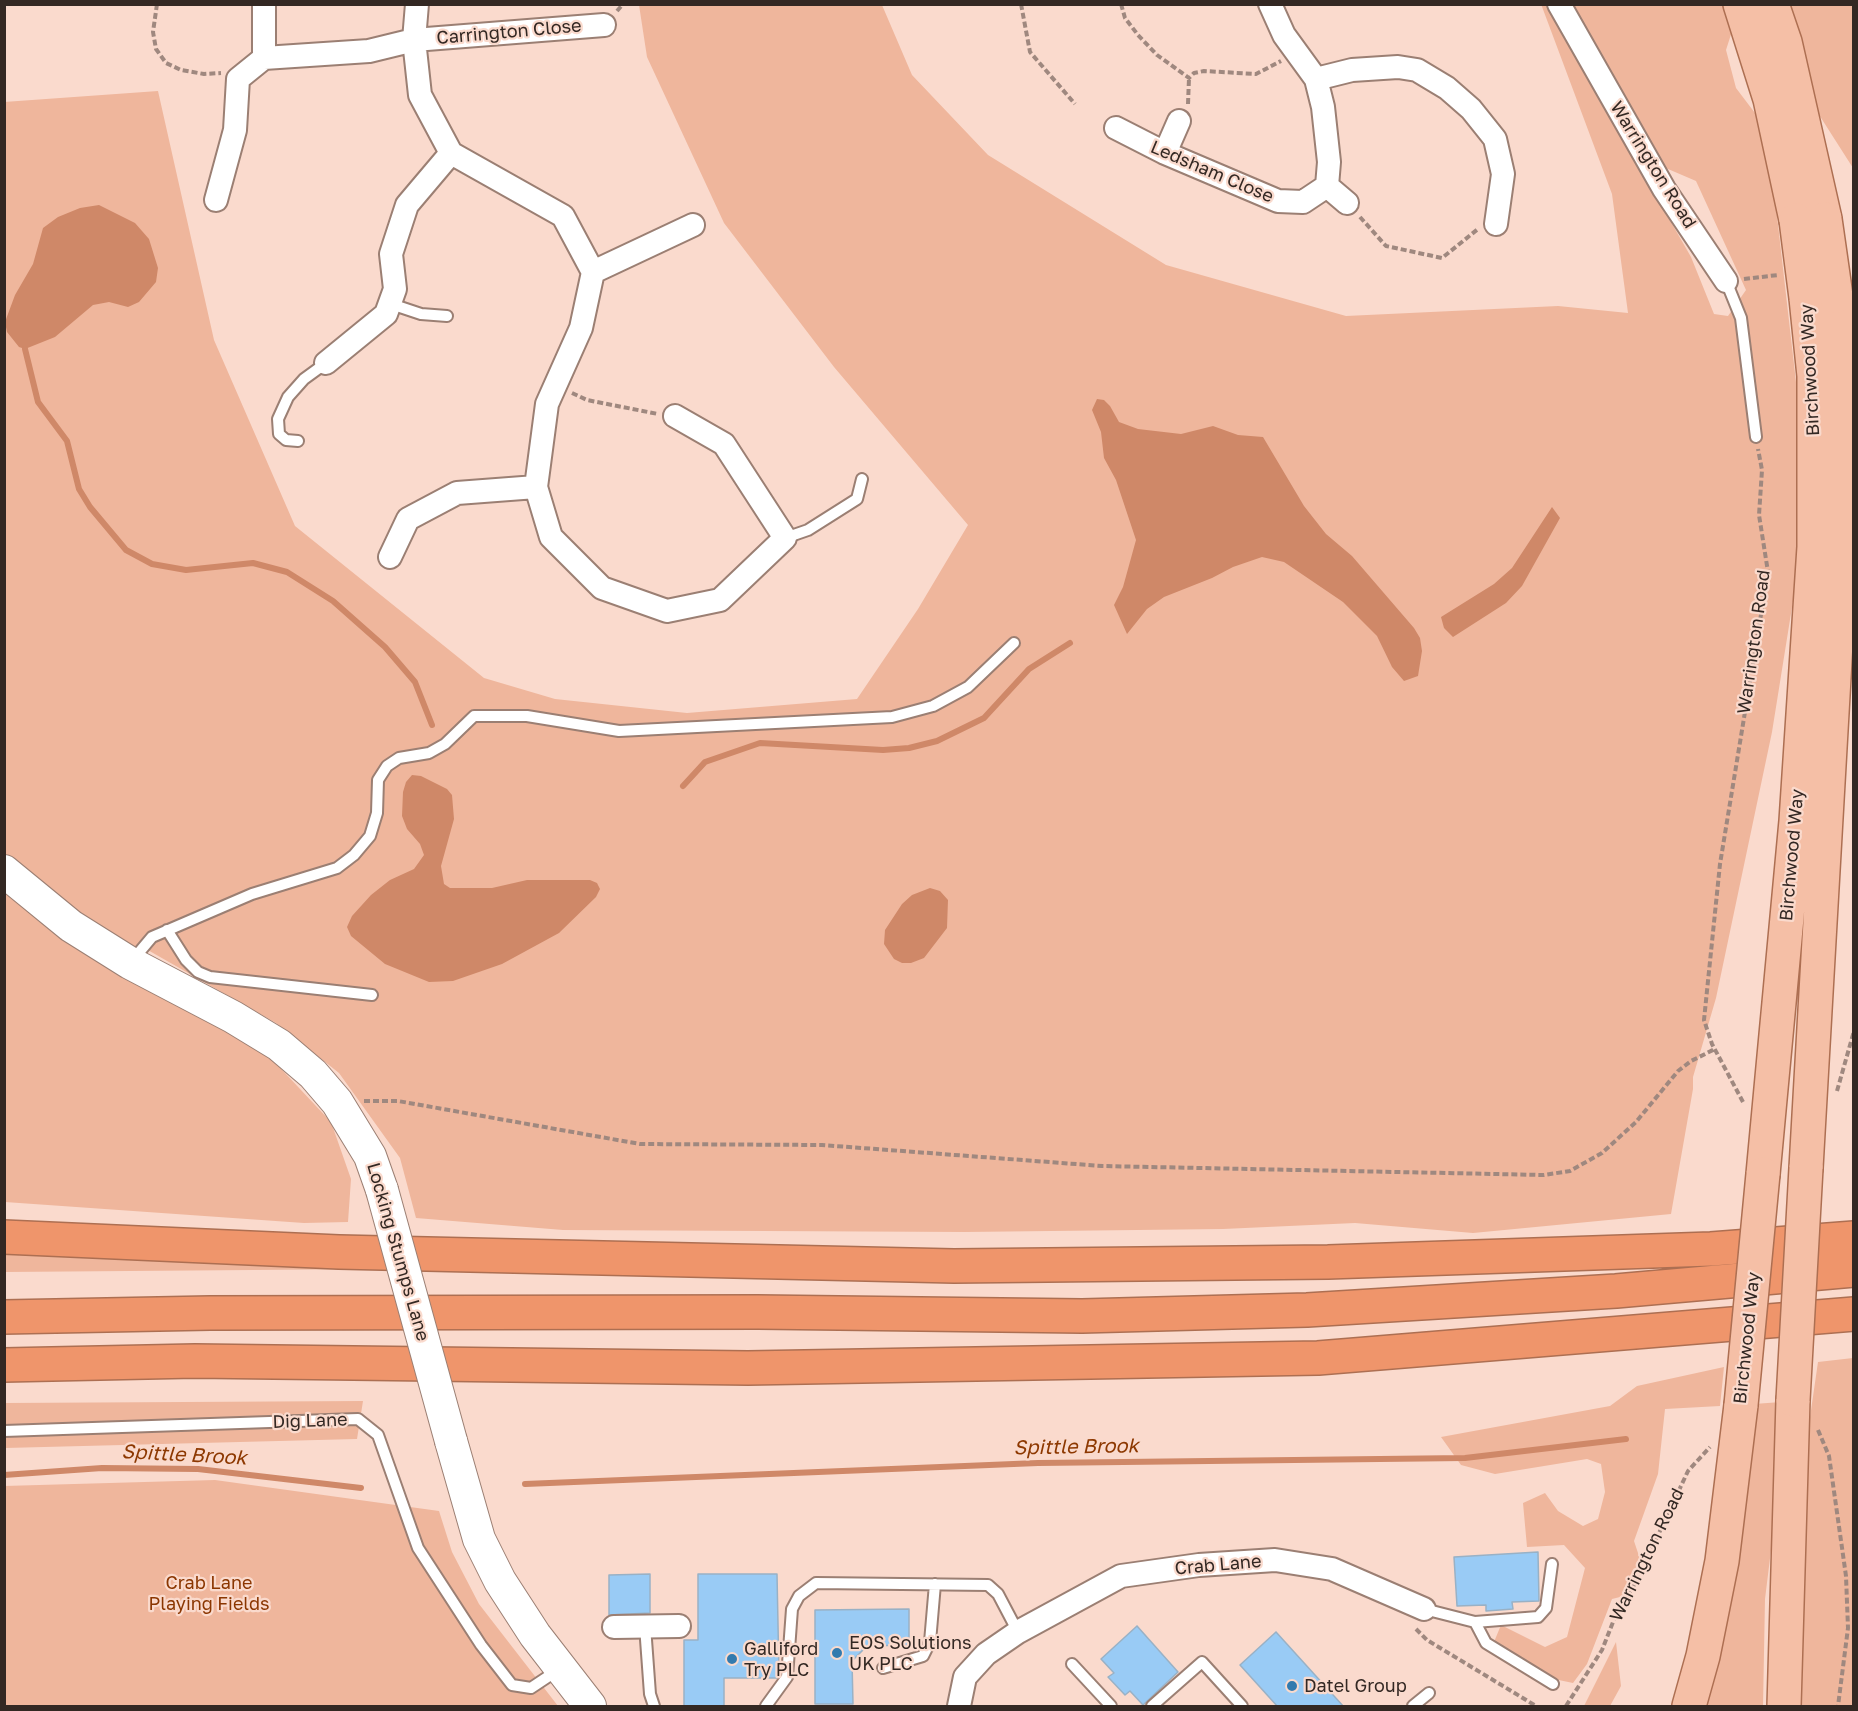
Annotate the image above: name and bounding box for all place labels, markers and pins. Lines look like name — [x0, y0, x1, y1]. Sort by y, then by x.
place label: EOS Solutions UK PLC — [849, 1632, 972, 1674]
place label: Galliford Try PLC — [744, 1638, 818, 1680]
marker: EOS Solutions UK PLC — [830, 1646, 844, 1660]
marker: Galliford Try PLC — [725, 1652, 739, 1666]
place label: Datel Group — [1304, 1675, 1407, 1697]
marker: Datel Group — [1285, 1679, 1299, 1693]

